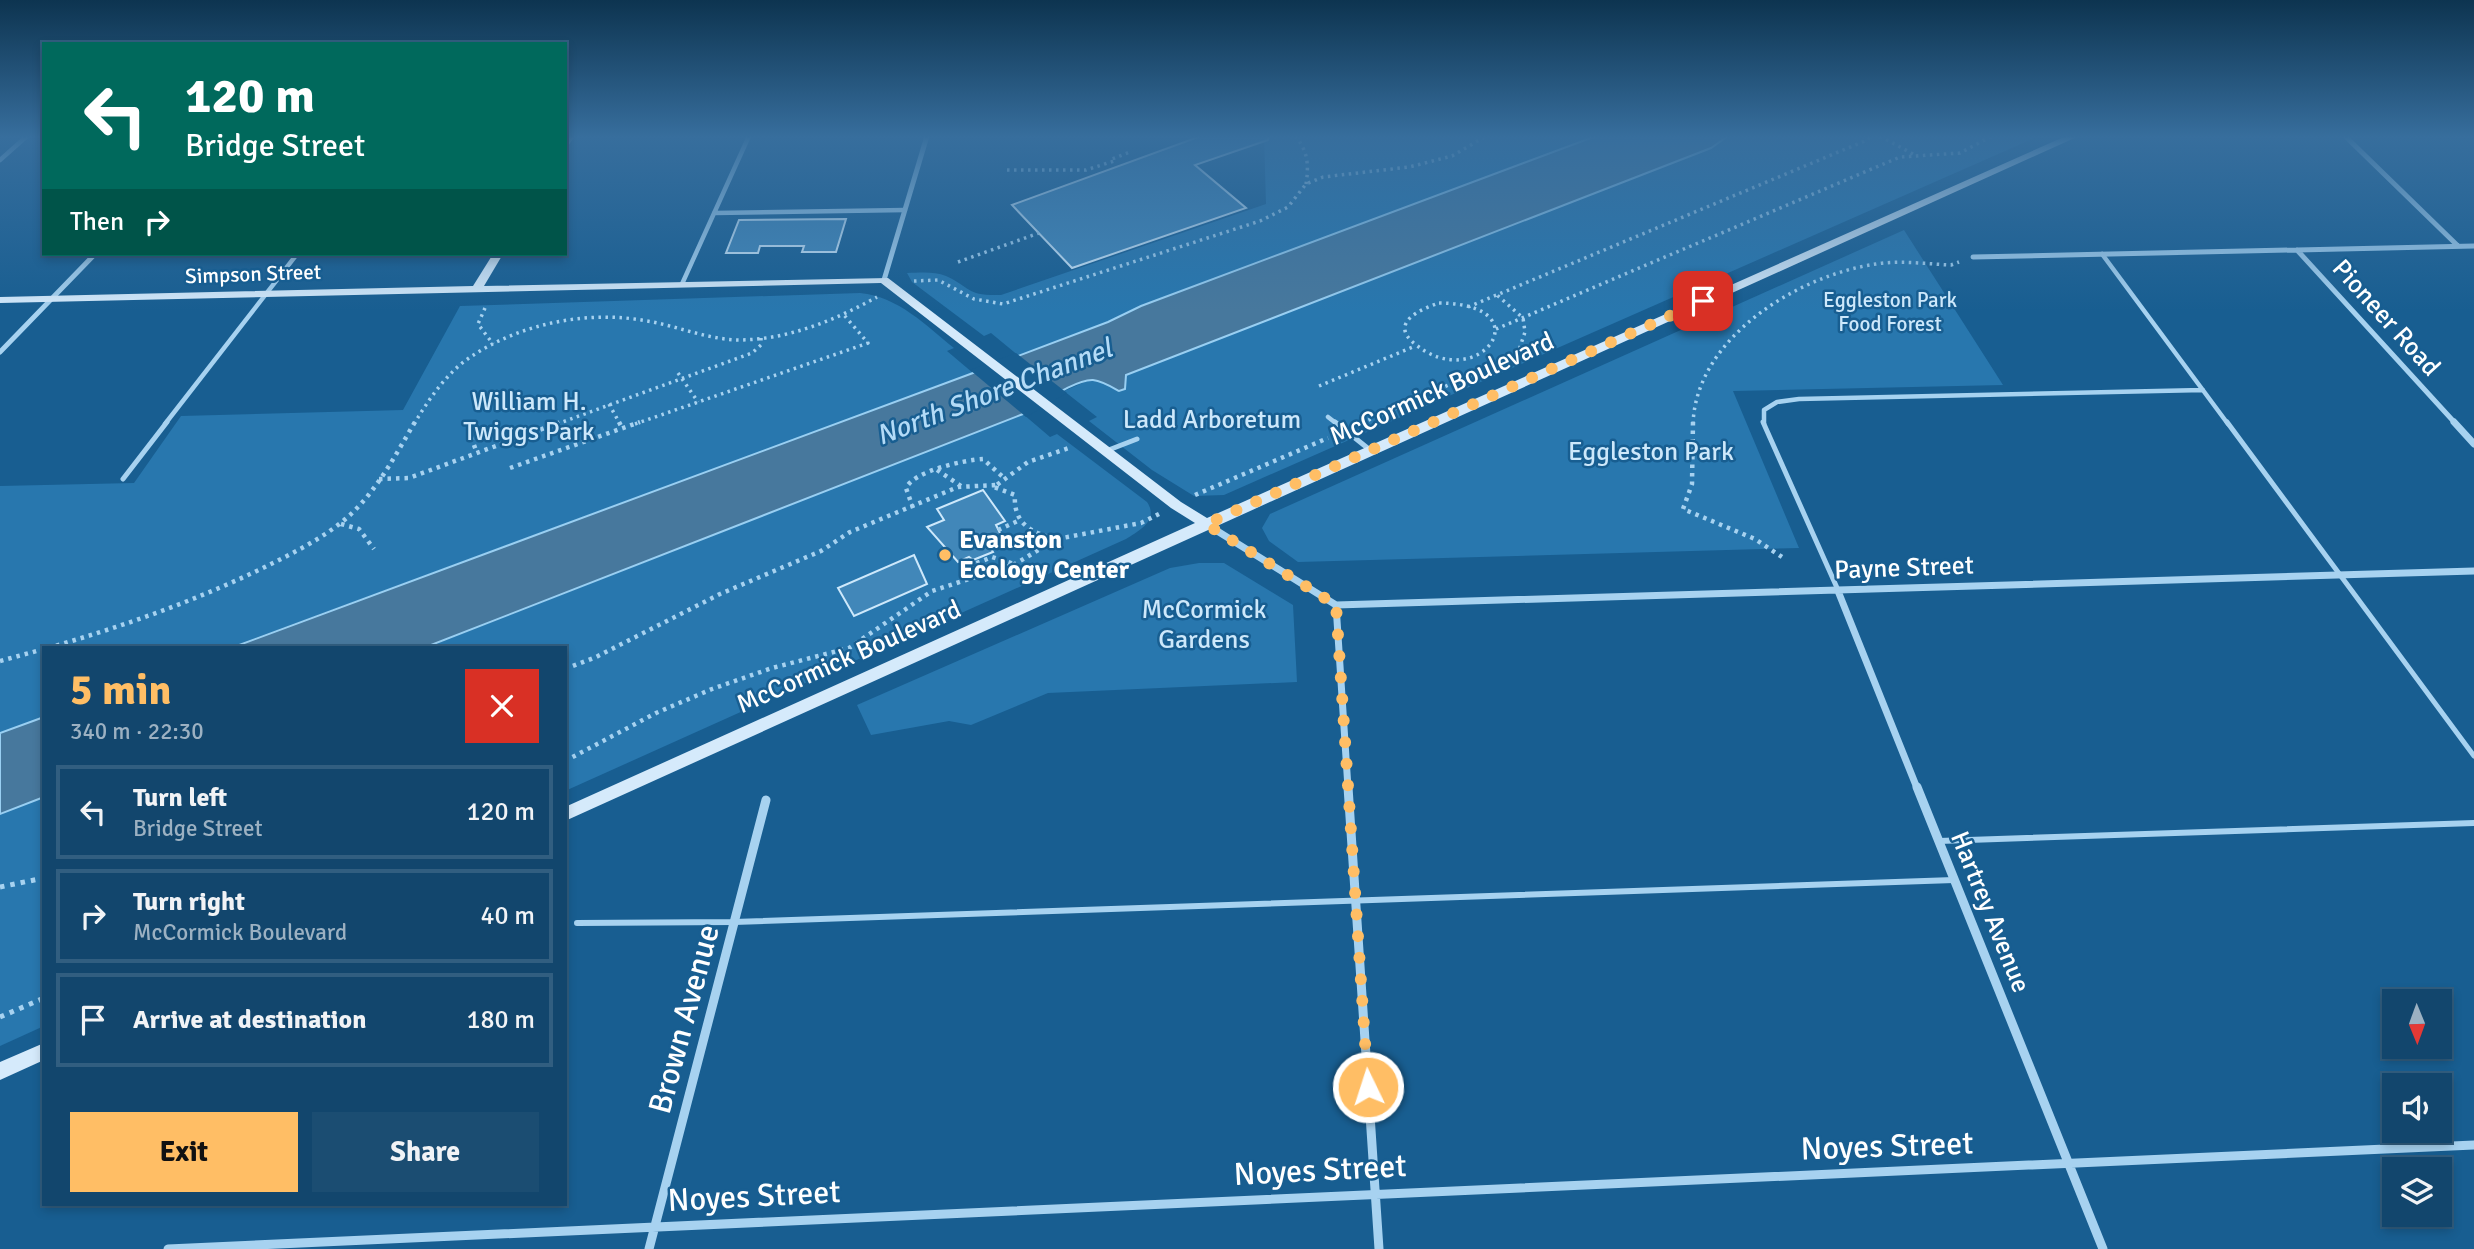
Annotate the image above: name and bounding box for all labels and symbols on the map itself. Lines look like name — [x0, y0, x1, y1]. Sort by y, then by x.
street label: Pioneer Road — [2325, 253, 2447, 383]
street label: Simpson Street — [185, 259, 321, 289]
pin — [1673, 271, 1733, 331]
park label: Eggleston Park Food Forest — [1823, 287, 1957, 337]
street label: McCormick Boulevard — [1325, 325, 1559, 453]
water label: North Shore Channel — [871, 331, 1118, 453]
park label: William H. Twiggs Park — [463, 386, 595, 448]
park label: Ladd Arboretum — [1123, 404, 1301, 436]
park label: Eggleston Park — [1568, 436, 1734, 468]
place label: Evanston Ecology Center — [959, 524, 1130, 586]
marker: Evanston Ecology Center — [937, 547, 953, 563]
street label: Payne Street — [1834, 550, 1974, 586]
street label: McCormick Boulevard — [732, 593, 966, 721]
park label: McCormick Gardens — [1142, 594, 1266, 656]
street label: Hartrey Avenue — [1943, 827, 2037, 997]
street label: Brown Avenue — [640, 920, 728, 1118]
north arrow — [2382, 989, 2452, 1059]
position arrow — [1331, 1050, 1405, 1124]
street label: Noyes Street — [1800, 1123, 1974, 1169]
street label: Noyes Street — [1233, 1146, 1407, 1194]
street label: Noyes Street — [667, 1172, 841, 1220]

